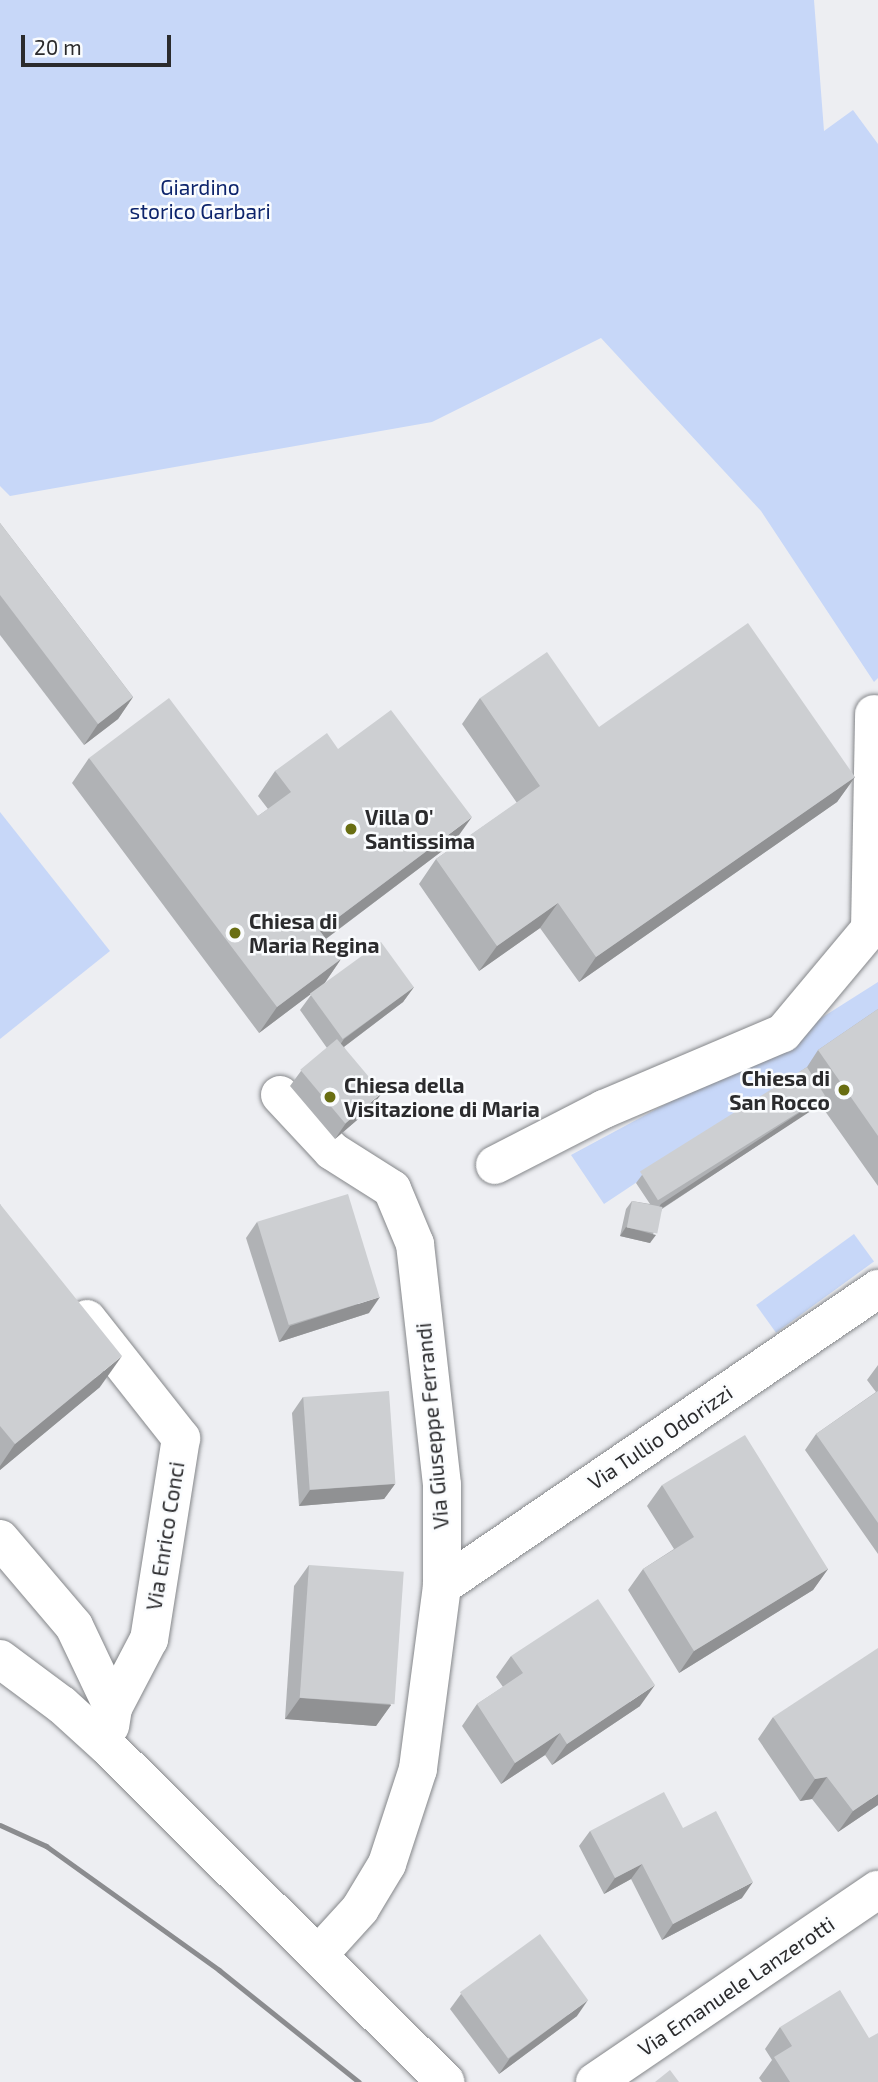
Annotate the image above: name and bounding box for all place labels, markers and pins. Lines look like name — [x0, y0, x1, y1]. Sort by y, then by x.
place label: Villa O' Santissima — [365, 804, 475, 854]
marker: Villa O' Santissima — [343, 821, 359, 837]
place label: Chiesa di Maria Regina — [249, 908, 379, 958]
marker: Chiesa di Maria Regina — [227, 925, 243, 941]
place label: Chiesa di San Rocco — [729, 1065, 830, 1115]
place label: Chiesa della Visitazione di Maria — [344, 1072, 540, 1122]
marker: Chiesa di San Rocco — [836, 1082, 852, 1098]
marker: Chiesa della Visitazione di Maria — [322, 1089, 338, 1105]

